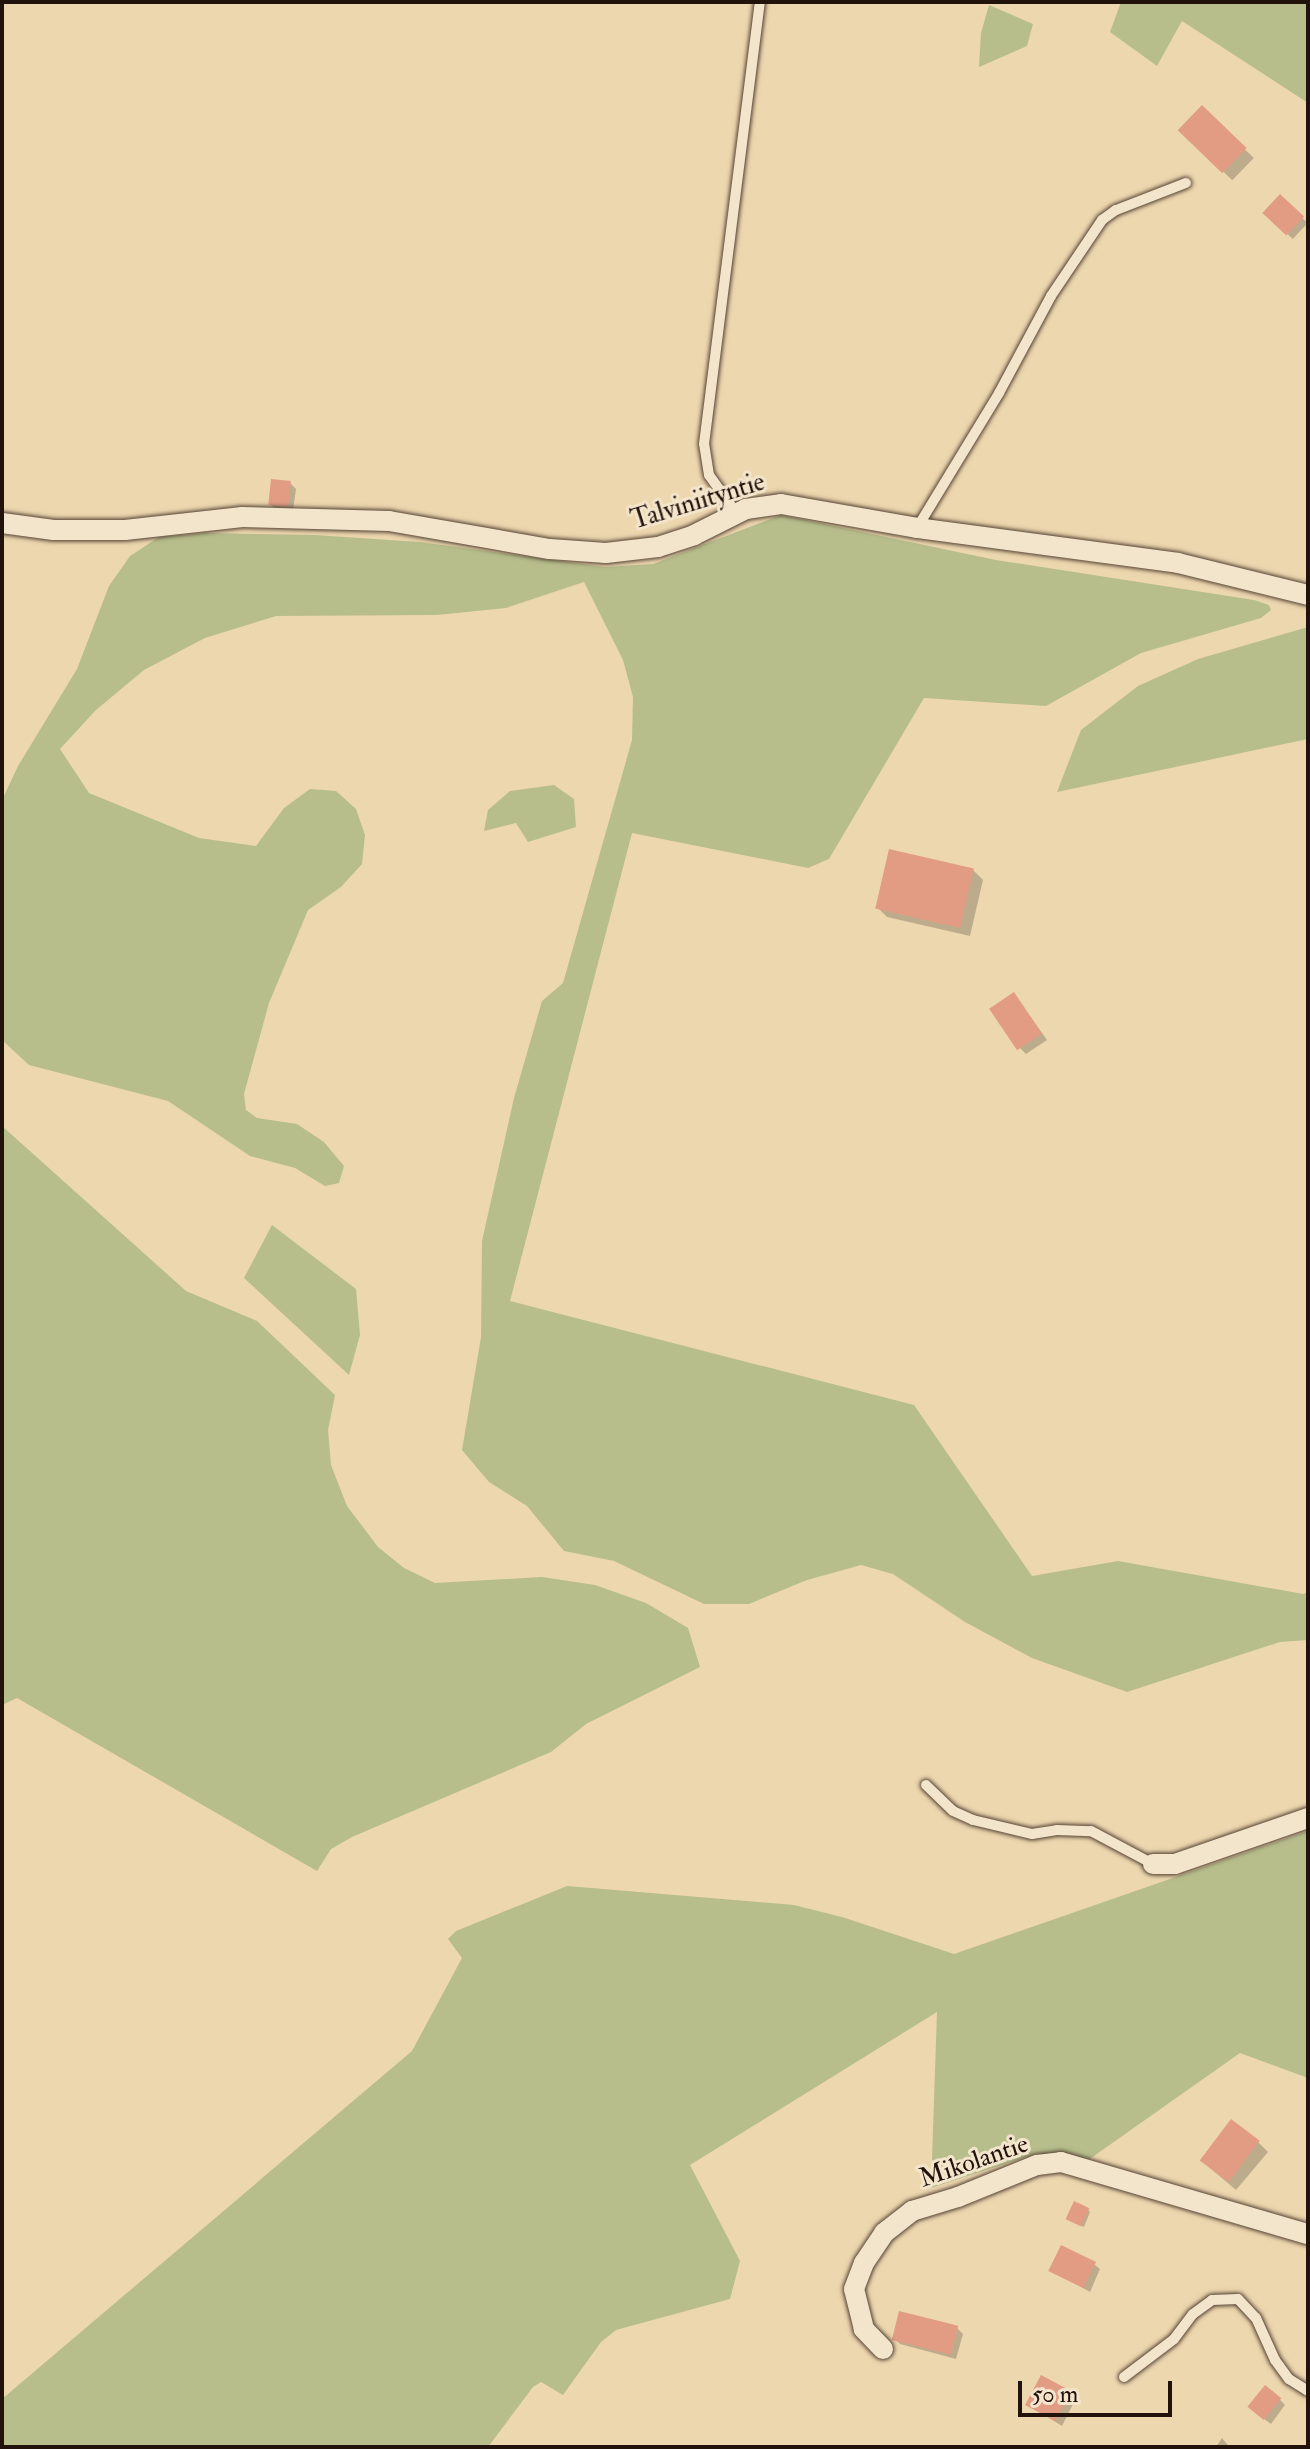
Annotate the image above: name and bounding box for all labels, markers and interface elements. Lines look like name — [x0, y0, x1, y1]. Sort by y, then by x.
street label: Talviniityntie — [627, 467, 769, 537]
street label: Mikolantie — [915, 2129, 1033, 2195]
scale bar — [1022, 2365, 1176, 2415]
text: 50 m — [1032, 2379, 1078, 2410]

